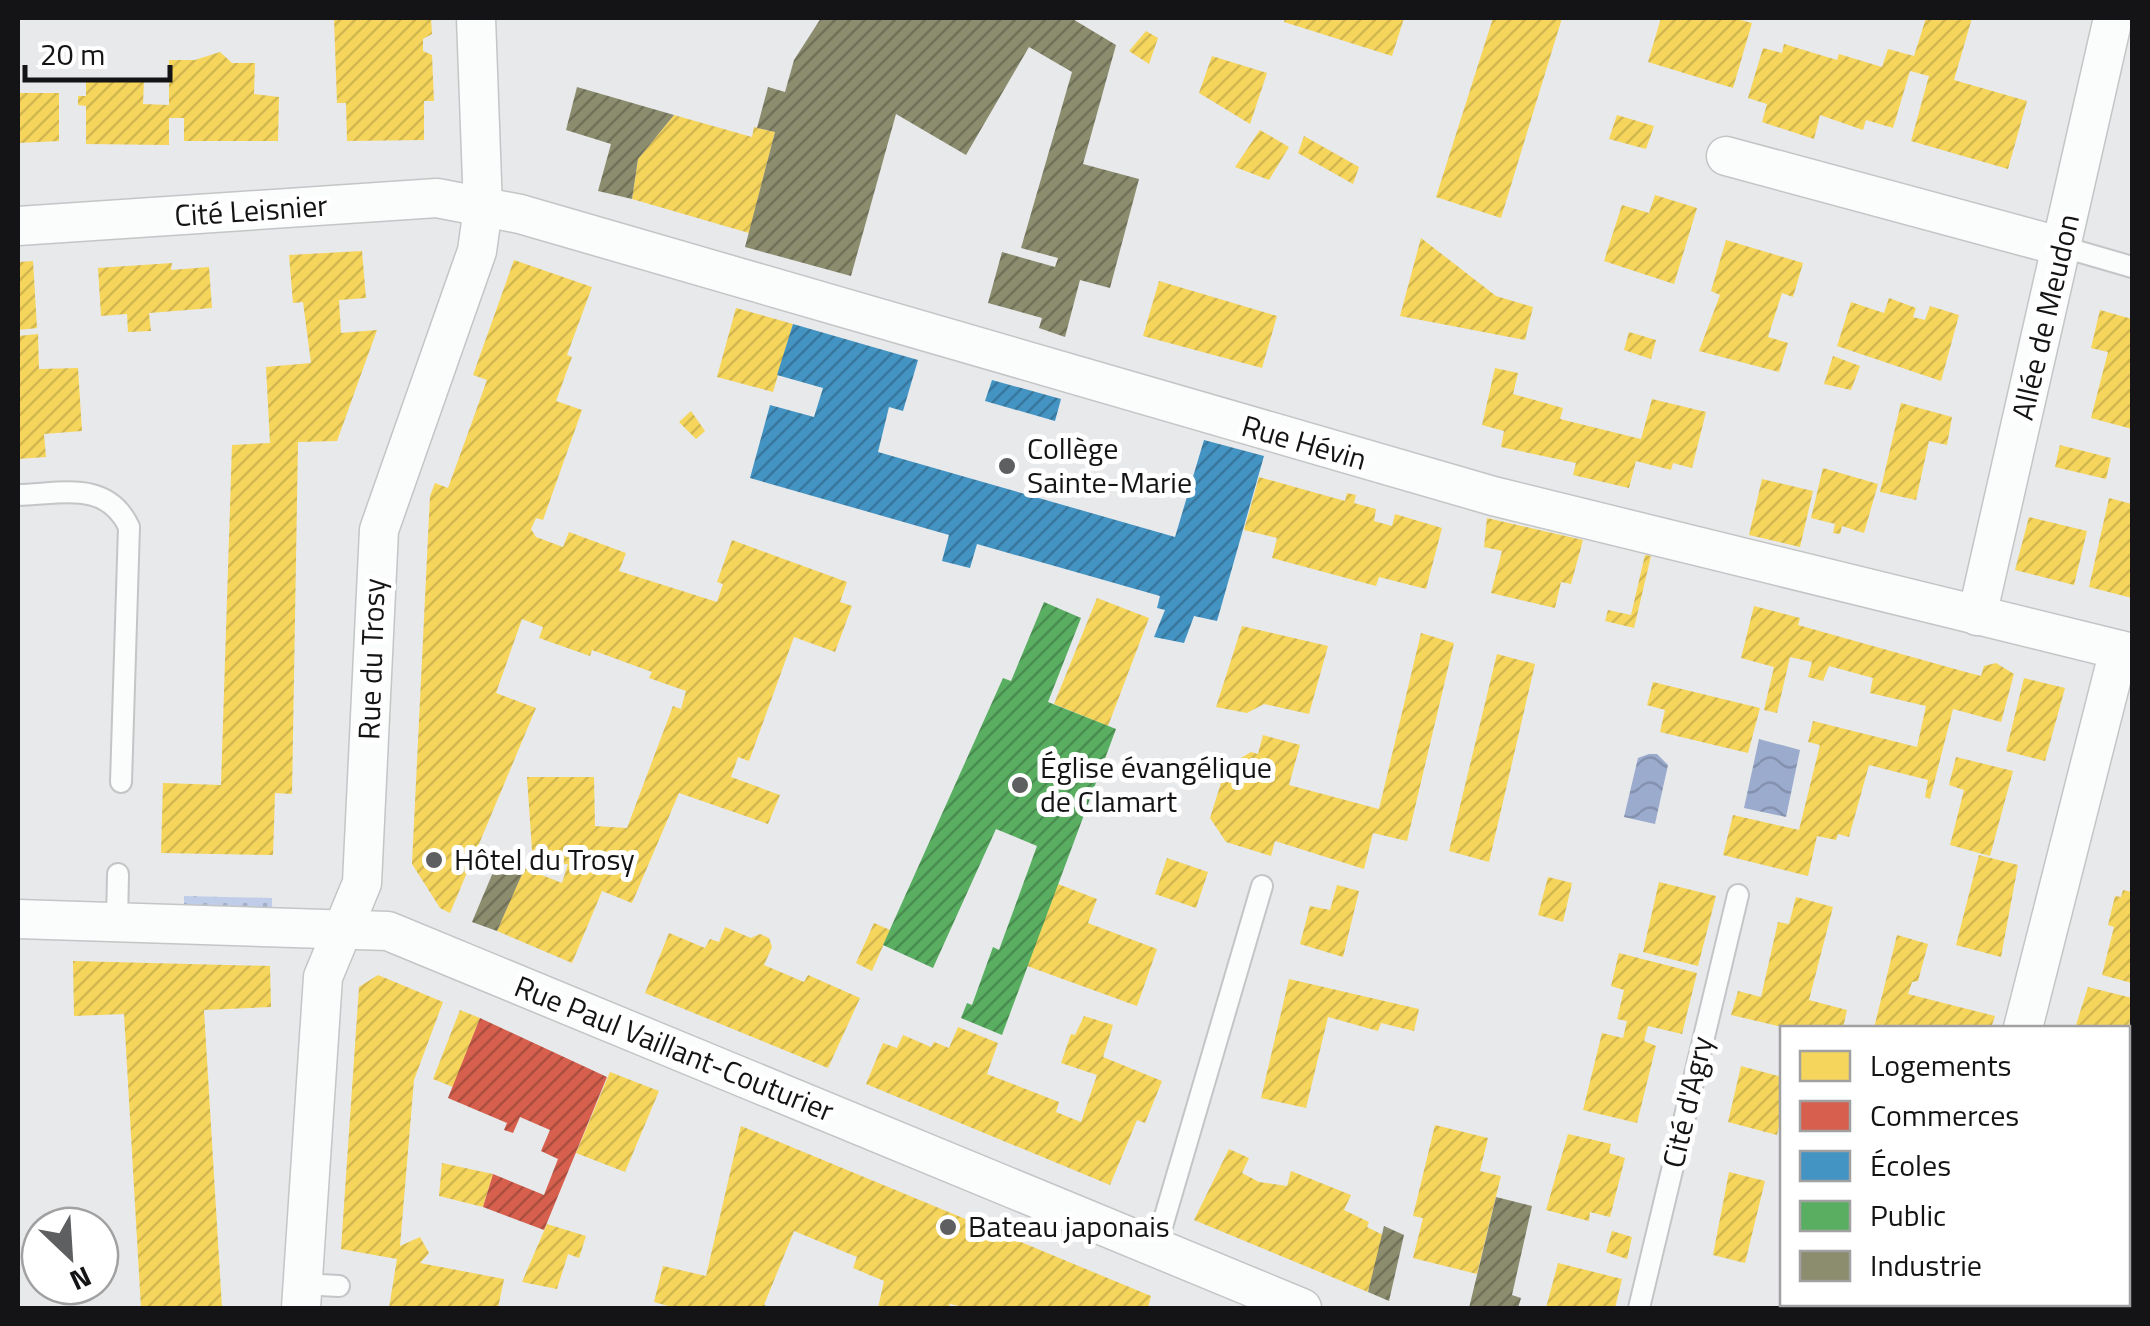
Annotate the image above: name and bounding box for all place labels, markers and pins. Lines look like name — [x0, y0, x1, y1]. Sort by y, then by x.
place label: Collège Sainte-Marie — [1027, 425, 1192, 505]
marker: Collège Sainte-Marie — [996, 455, 1018, 477]
place label: Église évangélique de Clamart — [1040, 744, 1272, 824]
marker: Église évangélique de Clamart — [1009, 774, 1031, 796]
place label: Hôtel du Trosy — [454, 836, 635, 882]
marker: Hôtel du Trosy — [423, 849, 445, 871]
place label: Bateau japonais — [968, 1203, 1170, 1249]
marker: Bateau japonais — [937, 1216, 959, 1238]

